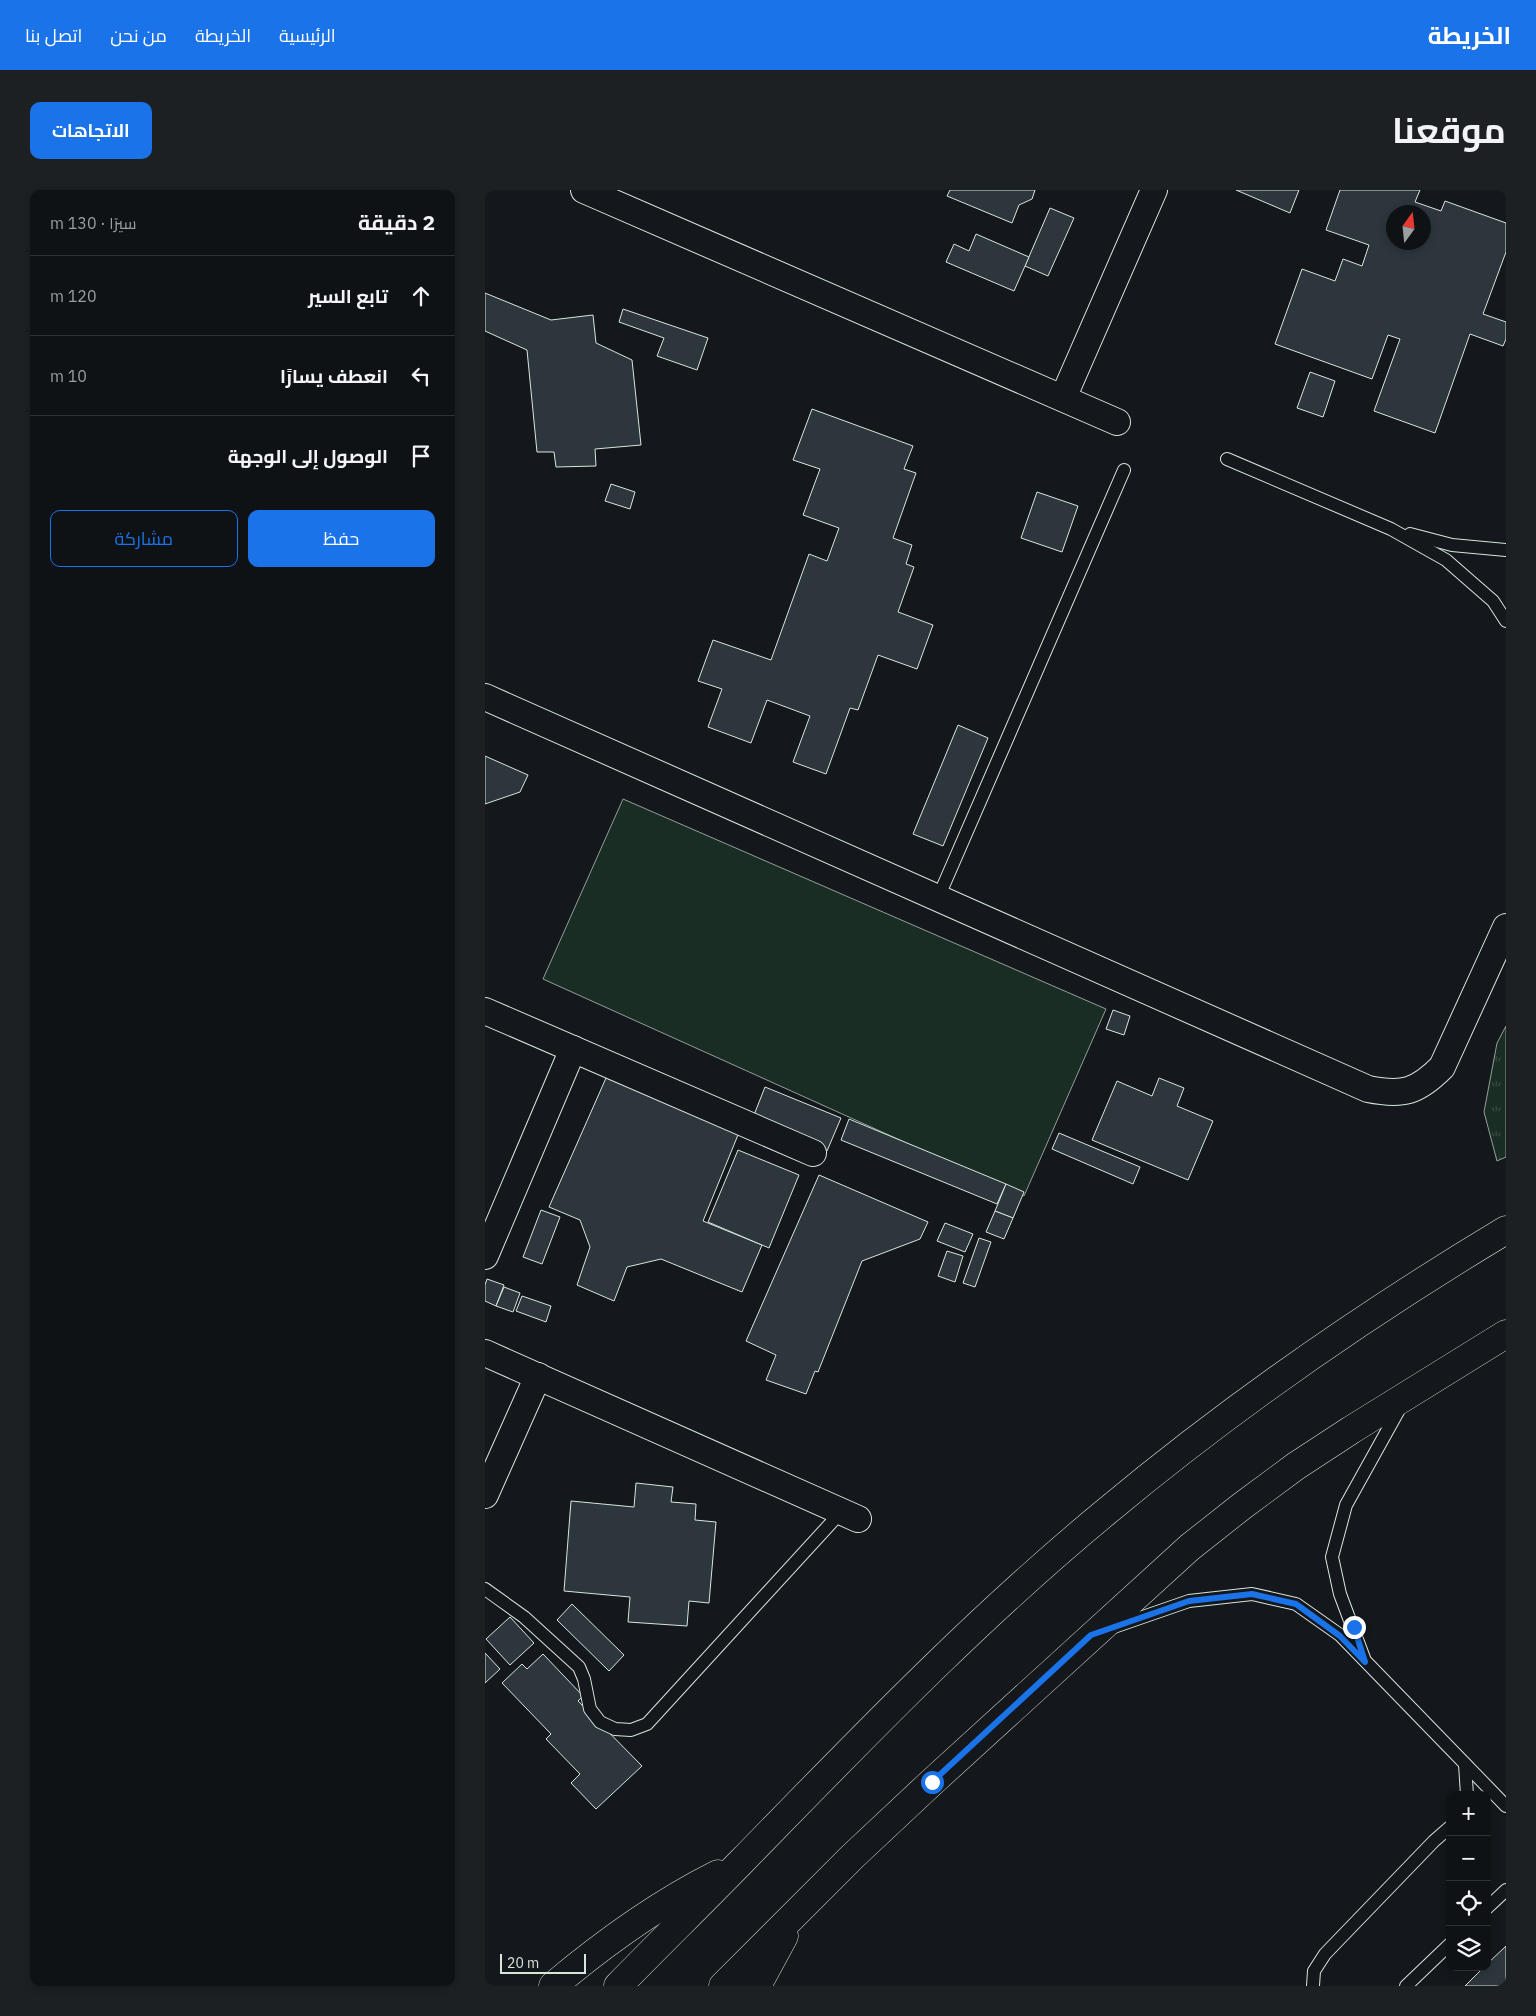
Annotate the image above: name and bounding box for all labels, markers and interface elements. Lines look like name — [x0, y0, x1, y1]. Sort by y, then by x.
text: الخريطة — [1428, 19, 1511, 51]
text: اتصل بنا — [25, 24, 82, 47]
text: من نحن — [110, 24, 167, 47]
text: الخريطة — [195, 24, 251, 47]
text: الرئيسية — [279, 24, 336, 47]
button: الاتجاهات — [30, 102, 152, 159]
text: موقعنا — [1392, 107, 1506, 153]
north arrow — [1386, 205, 1431, 250]
text: 2 دقيقة — [358, 208, 435, 236]
text: سيرًا · 130 m — [50, 213, 136, 233]
icon: ahead — [407, 282, 435, 310]
text: تابع السير — [308, 284, 388, 308]
text: 120 m — [50, 286, 97, 306]
icon: left — [407, 362, 435, 390]
text: انعطف يسارًا — [280, 364, 388, 388]
text: 10 m — [50, 366, 87, 386]
icon: arrive — [407, 442, 435, 470]
text: الوصول إلى الوجهة — [228, 444, 388, 468]
button: مشاركة — [50, 510, 238, 567]
button: حفظ — [248, 510, 435, 567]
route end — [1343, 1616, 1366, 1639]
route start — [921, 1771, 944, 1794]
map controls — [1446, 1791, 1491, 1971]
button: + — [1446, 1791, 1491, 1836]
button: − — [1446, 1836, 1491, 1881]
button: locate — [1446, 1881, 1491, 1926]
button: layers — [1446, 1926, 1491, 1971]
scale bar — [500, 1951, 586, 1974]
text: 20 m — [507, 1954, 539, 1972]

